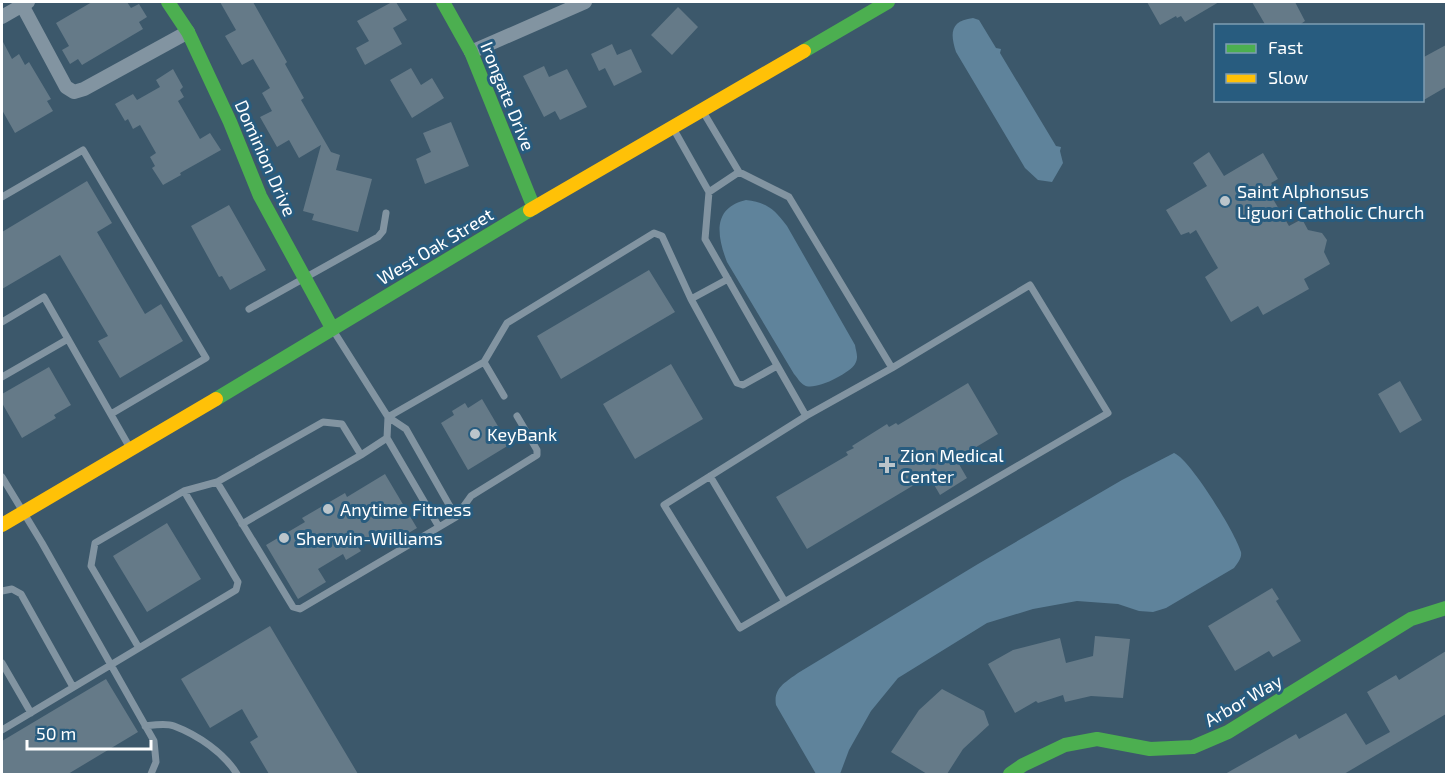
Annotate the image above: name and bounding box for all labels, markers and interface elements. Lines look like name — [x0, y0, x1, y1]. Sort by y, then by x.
legend — [1214, 24, 1424, 102]
text: Fast — [1268, 36, 1303, 58]
street label: Irongate Drive — [476, 38, 540, 154]
text: Slow — [1268, 66, 1309, 88]
street label: Dominion Drive — [231, 97, 301, 219]
place label: Saint Alphonsus Liguori Catholic Church — [1237, 180, 1424, 223]
marker: Saint Alphonsus Liguori Catholic Church — [1218, 194, 1232, 208]
street label: West Oak Street — [373, 203, 497, 289]
place label: KeyBank — [487, 423, 557, 445]
marker: KeyBank — [468, 427, 482, 441]
place label: Zion Medical Center — [900, 444, 1004, 487]
marker: Zion Medical Center — [878, 456, 896, 474]
place label: Anytime Fitness — [340, 498, 471, 520]
marker: Anytime Fitness — [321, 502, 335, 516]
place label: Sherwin-Williams — [296, 527, 443, 549]
marker: Sherwin-Williams — [277, 531, 291, 545]
street label: Arbor Way — [1200, 669, 1286, 731]
scale bar — [27, 713, 152, 751]
text: 50 m — [36, 722, 76, 744]

